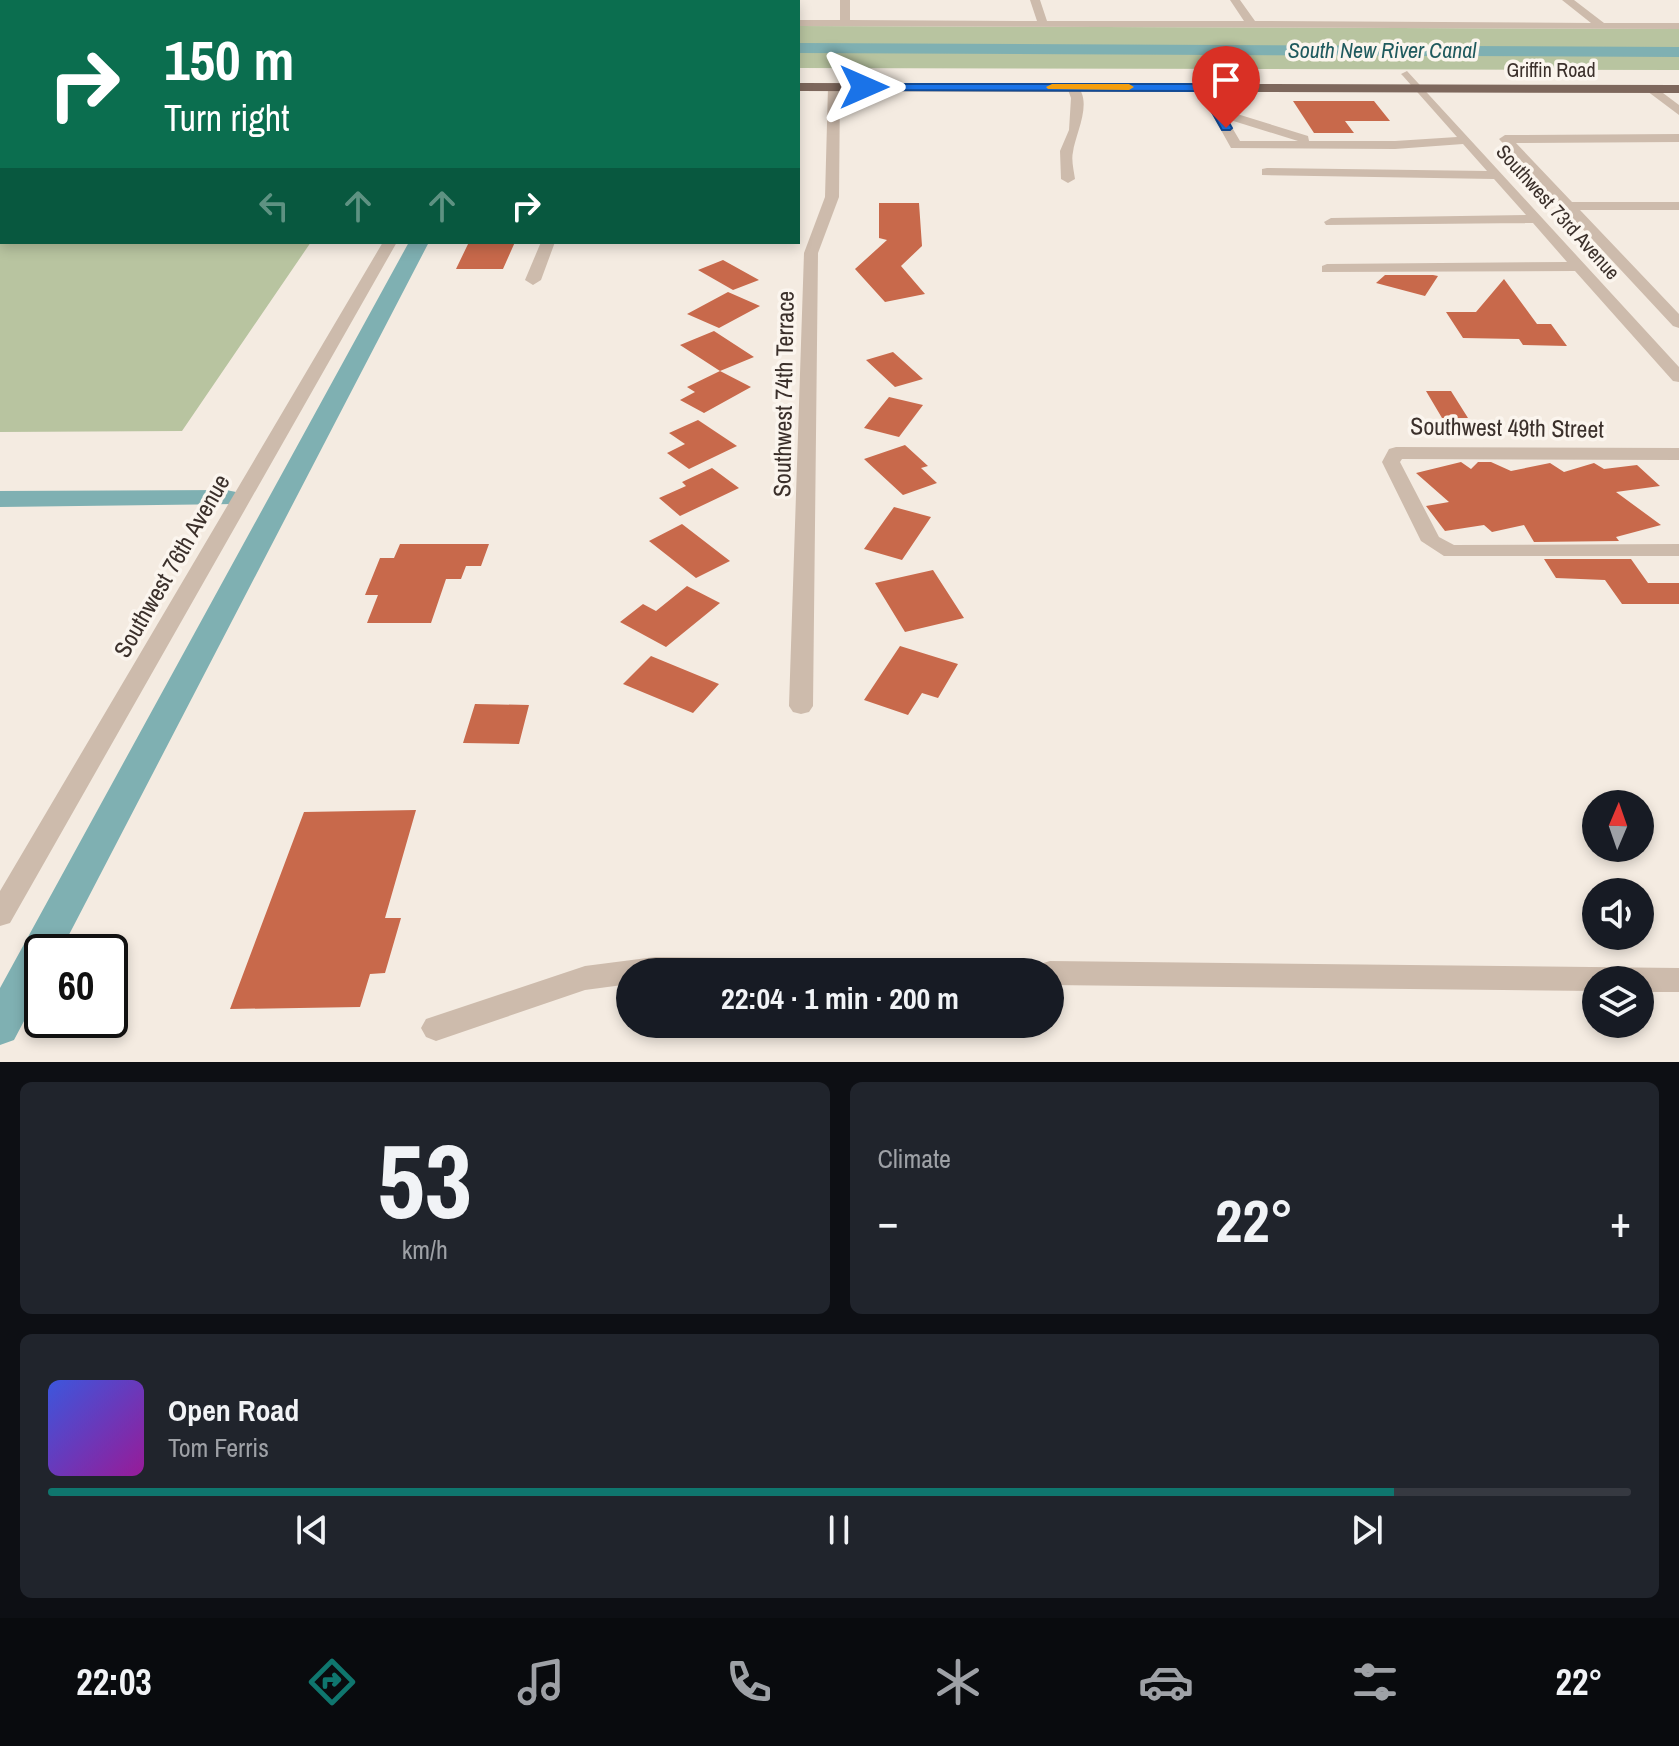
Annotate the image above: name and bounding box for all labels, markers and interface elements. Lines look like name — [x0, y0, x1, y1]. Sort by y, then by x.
text: 150 m — [164, 22, 294, 97]
icon: right — [32, 32, 136, 136]
water label: South New River Canal — [1288, 35, 1477, 65]
position arrow — [822, 45, 906, 129]
pin — [1192, 46, 1260, 128]
street label: Griffin Road — [1506, 56, 1596, 83]
icon: arrive — [1204, 58, 1248, 102]
text: Turn right — [164, 94, 289, 142]
street label: Southwest 73rd Avenue — [1490, 138, 1626, 285]
icon: left — [252, 184, 296, 228]
icon: ahead — [336, 184, 380, 228]
icon: ahead — [420, 184, 464, 228]
icon: right — [504, 184, 548, 228]
street label: Southwest 74th Terrace — [765, 291, 801, 497]
street label: Southwest 49th Street — [1410, 409, 1605, 445]
street label: Southwest 76th Avenue — [106, 468, 237, 663]
north arrow — [1582, 790, 1654, 862]
map controls — [1582, 790, 1654, 1038]
button: sound — [1582, 878, 1654, 950]
speed limit sign: 60 — [24, 934, 128, 1038]
button: layers — [1582, 966, 1654, 1038]
text: 22:04 · 1 min · 200 m — [721, 978, 959, 1018]
text: 53 — [377, 1110, 472, 1250]
text: Climate — [878, 1141, 951, 1176]
text: 22° — [1215, 1180, 1294, 1261]
text: − — [878, 1191, 899, 1251]
text: + — [1610, 1191, 1631, 1251]
text: km/h — [402, 1232, 448, 1267]
text: Open Road — [168, 1390, 299, 1430]
text: Tom Ferris — [168, 1430, 269, 1465]
icon: previous — [290, 1508, 334, 1552]
icon: pause — [817, 1508, 861, 1552]
icon: next — [1345, 1508, 1389, 1552]
icon: directions — [304, 1654, 360, 1710]
icon: music — [513, 1654, 569, 1710]
icon: phone — [721, 1654, 777, 1710]
icon: climate — [930, 1654, 986, 1710]
icon: car — [1138, 1654, 1194, 1710]
icon: filters — [1347, 1654, 1403, 1710]
text: 22:03 — [76, 1658, 152, 1706]
text: 22° — [1555, 1658, 1603, 1706]

